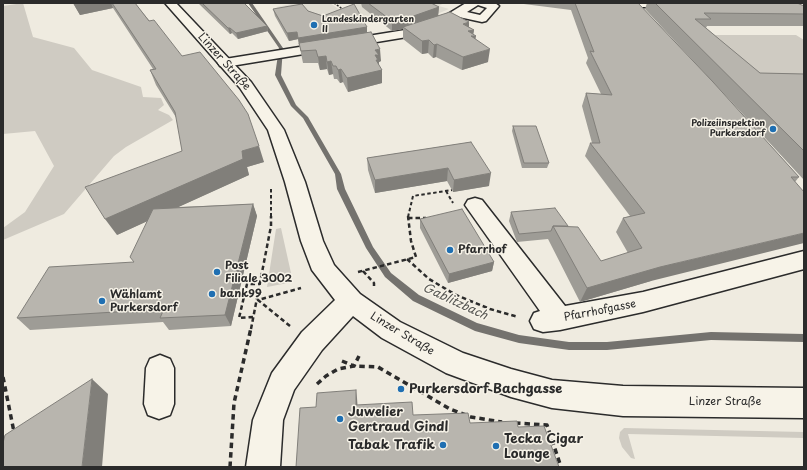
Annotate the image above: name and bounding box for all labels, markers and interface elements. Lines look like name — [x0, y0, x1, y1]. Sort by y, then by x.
place label: Landeskindergarten II — [322, 15, 414, 36]
marker: Landeskindergarten II — [309, 20, 319, 30]
street label: Linzer Straße — [195, 31, 253, 93]
place label: Polizeiinspektion Purkersdorf — [691, 119, 765, 140]
marker: Polizeiinspektion Purkersdorf — [768, 124, 778, 134]
place label: Pfarrhof — [458, 243, 506, 257]
marker: Pfarrhof — [445, 245, 455, 255]
place label: Post Filiale 3002 — [225, 259, 292, 285]
marker: Post Filiale 3002 — [212, 267, 222, 277]
water label: Gablitzbach — [420, 281, 490, 323]
place label: bank99 — [220, 287, 262, 301]
place label: Wählamt Purkersdorf — [110, 288, 178, 314]
marker: bank99 — [207, 289, 217, 299]
marker: Wählamt Purkersdorf — [97, 296, 107, 306]
street label: Pfarrhofgasse — [563, 298, 637, 324]
street label: Linzer Straße — [368, 310, 436, 358]
place label: Purkersdorf Bachgasse — [409, 381, 562, 397]
marker: Purkersdorf Bachgasse — [396, 384, 406, 394]
street label: Linzer Straße — [689, 395, 761, 409]
place label: Juwelier Gertraud Gindl — [348, 404, 448, 435]
marker: Juwelier Gertraud Gindl — [335, 414, 345, 424]
place label: Tecka Cigar Lounge — [504, 431, 583, 462]
place label: Tabak Trafik — [348, 437, 435, 453]
marker: Tabak Trafik — [438, 440, 448, 450]
marker: Tecka Cigar Lounge — [491, 441, 501, 451]

